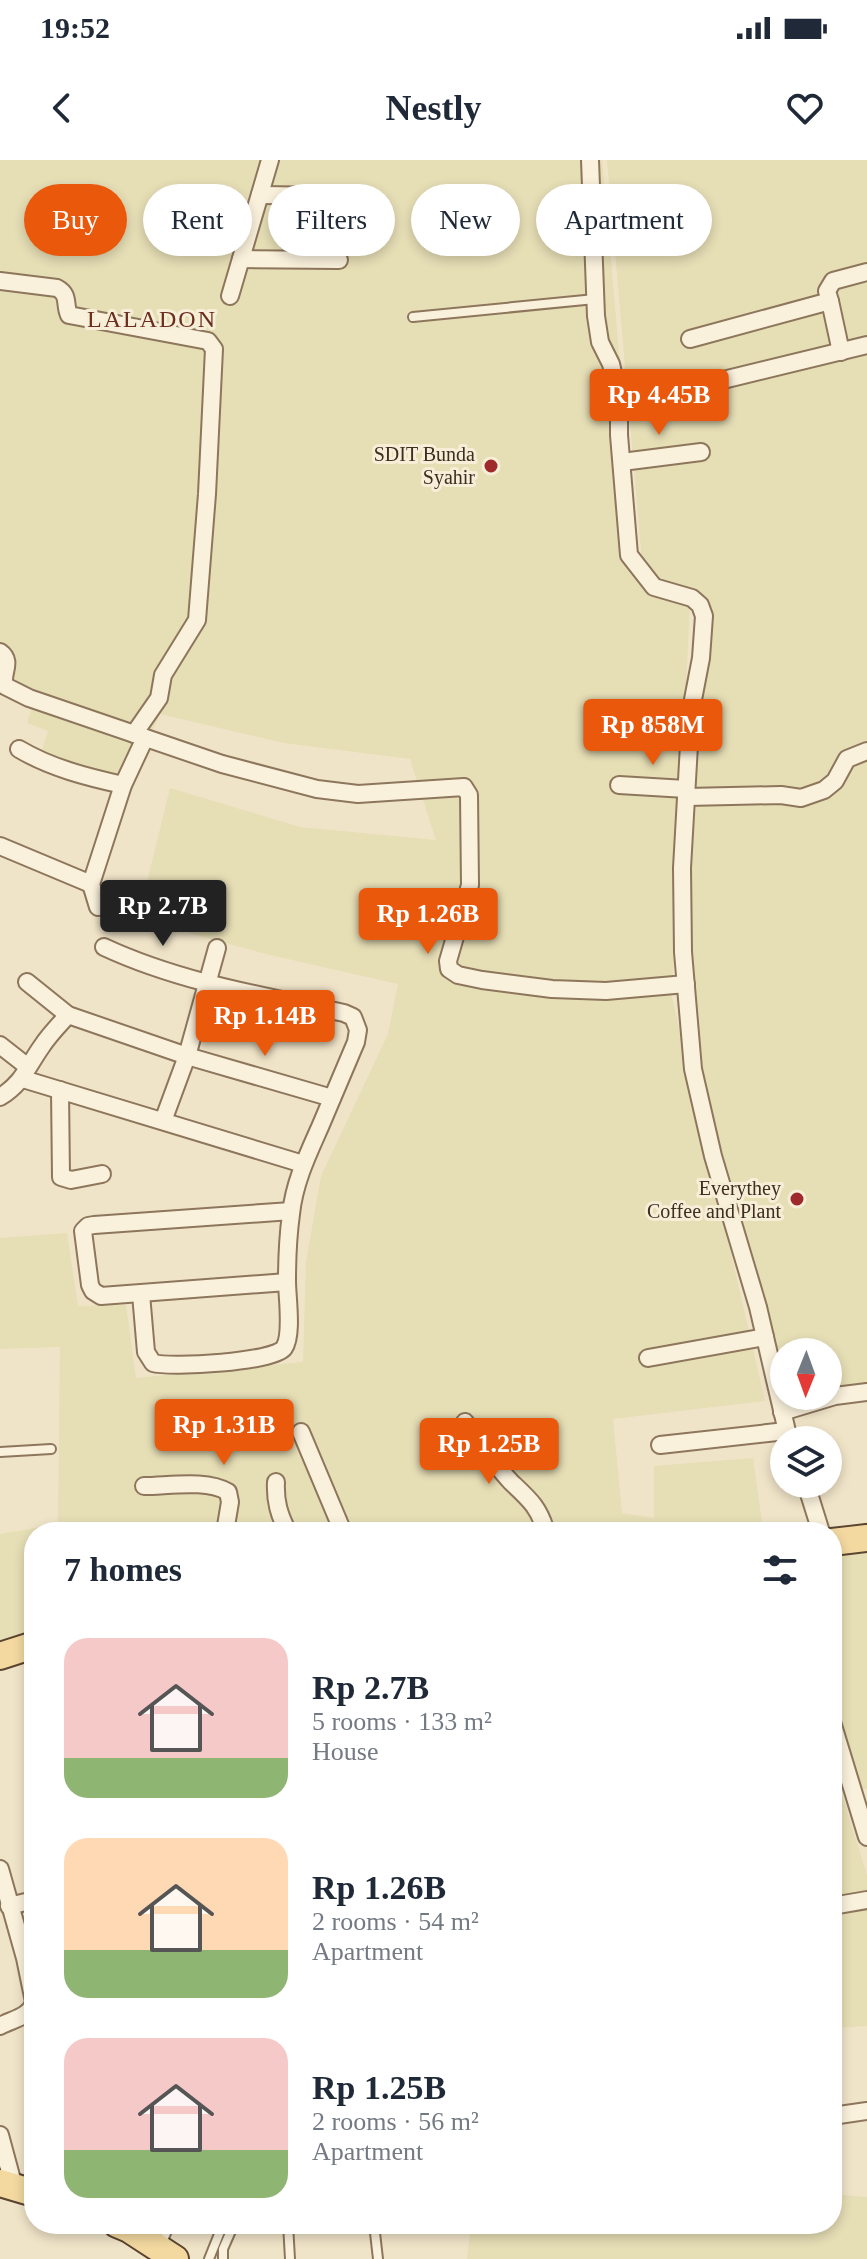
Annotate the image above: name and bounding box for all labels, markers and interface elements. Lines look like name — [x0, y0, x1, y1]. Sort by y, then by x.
text: 19:52 — [40, 11, 110, 44]
icon: back — [40, 86, 84, 130]
icon: heart — [783, 86, 827, 130]
text: Nestly — [386, 88, 481, 128]
chip: Buy — [24, 184, 127, 256]
chip: Rent — [143, 184, 252, 256]
chip: Filters — [268, 184, 395, 256]
chip: New — [411, 184, 520, 256]
chip: Apartment — [536, 184, 712, 256]
district label: LALADON — [87, 306, 217, 332]
pin: Rp 4.45B — [576, 369, 742, 437]
text: Rp 4.45B — [608, 380, 710, 409]
place label: SDIT Bunda Syahir — [374, 443, 475, 489]
marker: SDIT Bunda Syahir — [482, 457, 500, 475]
pin: Rp 858M — [579, 699, 727, 767]
text: Rp 858M — [601, 710, 705, 739]
pin: Rp 2.7B — [89, 880, 237, 948]
pin: Rp 1.26B — [345, 888, 511, 956]
text: Rp 2.7B — [118, 891, 208, 920]
text: Rp 1.26B — [377, 899, 479, 928]
pin: Rp 1.14B — [182, 990, 348, 1058]
text: Rp 1.14B — [214, 1001, 316, 1030]
place label: Everythey Coffee and Plant — [647, 1177, 781, 1222]
marker: Everythey Coffee and Plant — [788, 1190, 806, 1208]
north arrow — [770, 1338, 842, 1410]
map controls — [770, 1338, 842, 1498]
pin: Rp 1.31B — [141, 1399, 307, 1467]
text: Rp 1.31B — [173, 1410, 275, 1439]
pin: Rp 1.25B — [406, 1418, 572, 1486]
button: layers — [770, 1426, 842, 1498]
text: Rp 1.25B — [438, 1429, 540, 1458]
icon: filters — [758, 1548, 802, 1592]
text: 7 homes — [64, 1551, 182, 1588]
text: Rp 2.7B — [312, 1669, 429, 1706]
icon: home — [128, 1670, 224, 1766]
text: 5 rooms · 133 m² — [312, 1707, 492, 1736]
text: House — [312, 1737, 378, 1766]
text: Rp 1.26B — [312, 1869, 446, 1906]
icon: home — [128, 1870, 224, 1966]
text: 2 rooms · 54 m² — [312, 1907, 479, 1936]
text: Apartment — [312, 1937, 423, 1966]
text: Rp 1.25B — [312, 2069, 446, 2106]
icon: home — [128, 2070, 224, 2166]
text: 2 rooms · 56 m² — [312, 2107, 479, 2136]
text: Apartment — [312, 2137, 423, 2166]

